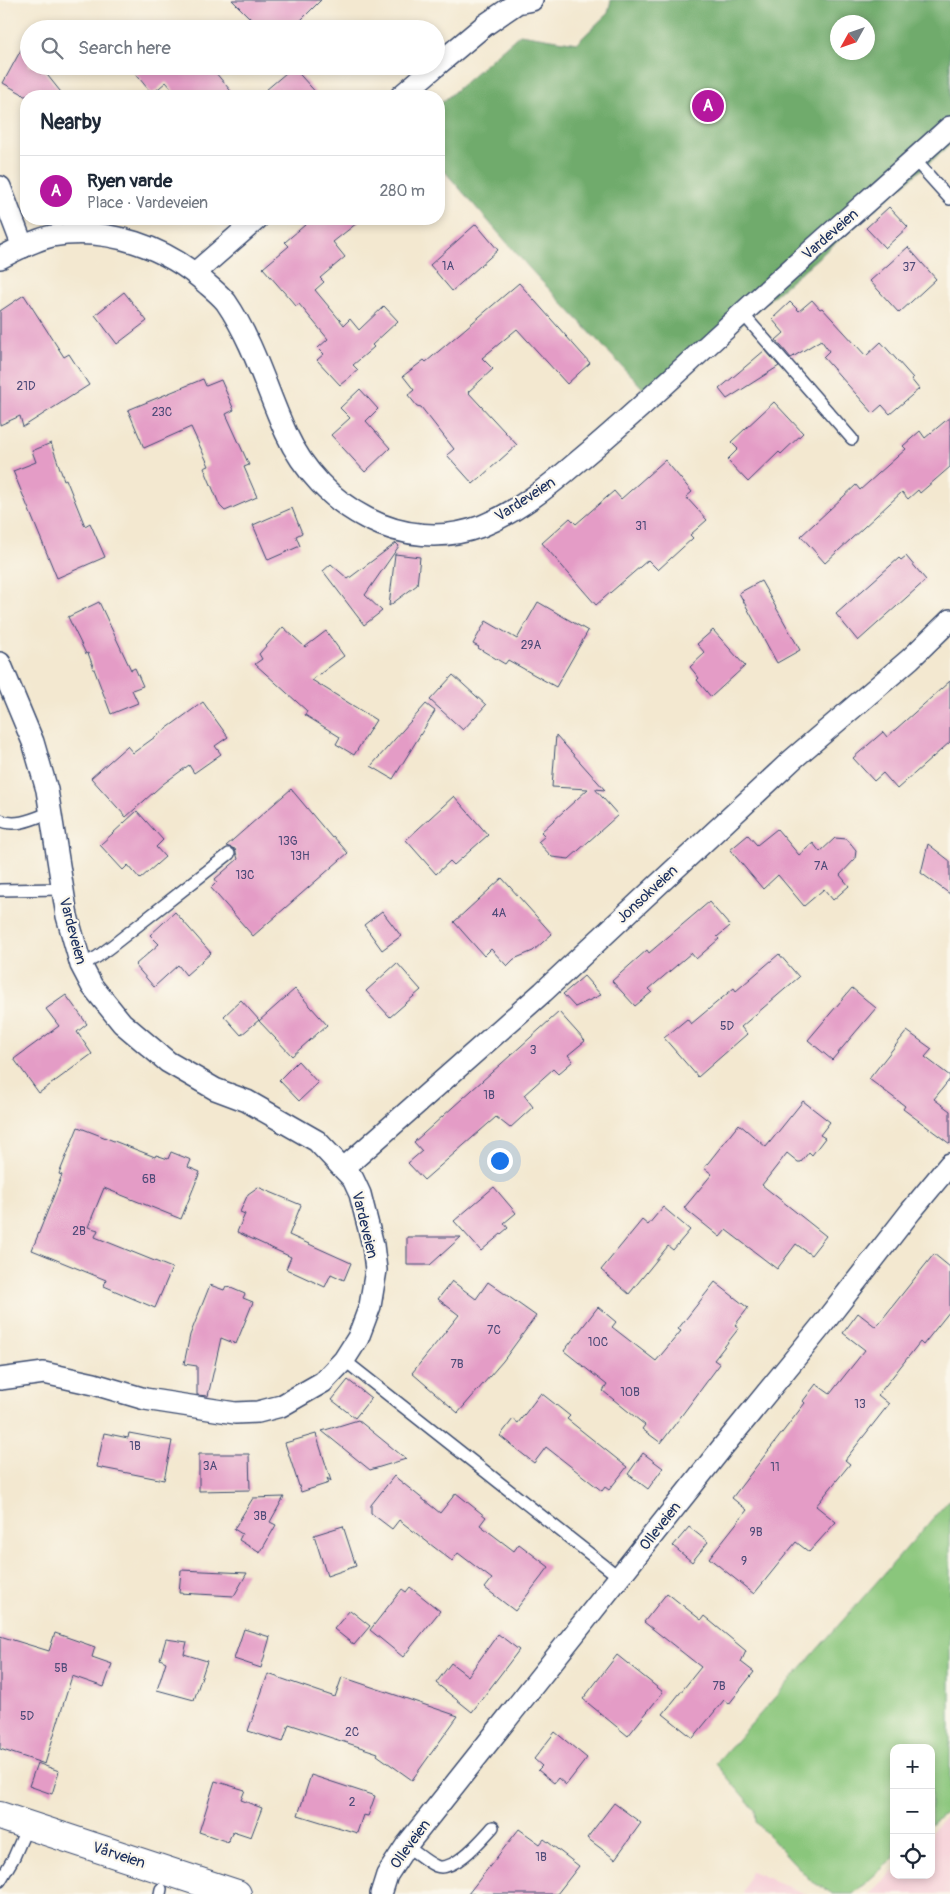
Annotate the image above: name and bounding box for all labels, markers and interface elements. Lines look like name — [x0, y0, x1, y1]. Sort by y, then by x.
north arrow — [830, 15, 875, 60]
search box — [20, 20, 445, 75]
icon: search — [38, 34, 66, 62]
text: Search here — [78, 36, 171, 60]
pin: A — [692, 87, 724, 125]
text: Nearby — [40, 109, 101, 136]
text: Ryen varde — [87, 169, 172, 193]
text: A — [51, 181, 61, 201]
text: 280 m — [379, 181, 425, 201]
text: Place · Vardeveien — [87, 193, 208, 213]
street label: Vardeveien — [798, 205, 862, 264]
house number: 1A — [442, 259, 454, 274]
house number: 37 — [902, 260, 916, 275]
house number: 21D — [17, 379, 36, 394]
house number: 23C — [152, 405, 172, 420]
street label: Vardeveien — [491, 473, 559, 526]
house number: 31 — [635, 519, 647, 534]
house number: 29A — [521, 638, 542, 653]
house number: 13G — [278, 834, 298, 849]
house number: 13H — [291, 849, 310, 864]
house number: 7A — [814, 859, 828, 874]
street label: Jonsokveien — [613, 861, 682, 927]
house number: 13C — [236, 868, 254, 883]
street label: Vardeveien — [55, 896, 91, 967]
house number: 4A — [492, 906, 507, 921]
house number: 5D — [720, 1019, 734, 1034]
house number: 3 — [530, 1043, 537, 1058]
house number: 1B — [483, 1088, 495, 1103]
your location — [487, 1148, 513, 1174]
house number: 6B — [142, 1172, 156, 1187]
street label: Vardeveien — [347, 1190, 382, 1261]
house number: 2B — [72, 1224, 86, 1239]
house number: 7C — [487, 1323, 501, 1338]
house number: 10C — [588, 1335, 608, 1350]
house number: 7B — [450, 1357, 464, 1372]
house number: 10B — [620, 1385, 640, 1400]
house number: 13 — [854, 1397, 866, 1412]
house number: 1B — [129, 1439, 141, 1454]
house number: 3A — [203, 1459, 217, 1474]
house number: 11 — [770, 1460, 780, 1475]
street label: Olleveien — [636, 1498, 685, 1554]
house number: 3B — [253, 1509, 267, 1524]
house number: 9B — [750, 1525, 763, 1540]
house number: 9 — [741, 1554, 747, 1569]
house number: 5B — [54, 1661, 68, 1676]
house number: 7B — [712, 1679, 726, 1694]
house number: 5D — [20, 1709, 34, 1724]
house number: 2C — [345, 1725, 359, 1740]
map controls — [890, 1744, 935, 1879]
button: + — [890, 1744, 935, 1789]
button: − — [890, 1789, 935, 1834]
house number: 2 — [349, 1795, 356, 1810]
street label: Olleveien — [386, 1816, 435, 1873]
button: locate — [890, 1834, 935, 1879]
street label: Vårveien — [90, 1838, 148, 1873]
house number: 1B — [535, 1850, 547, 1865]

